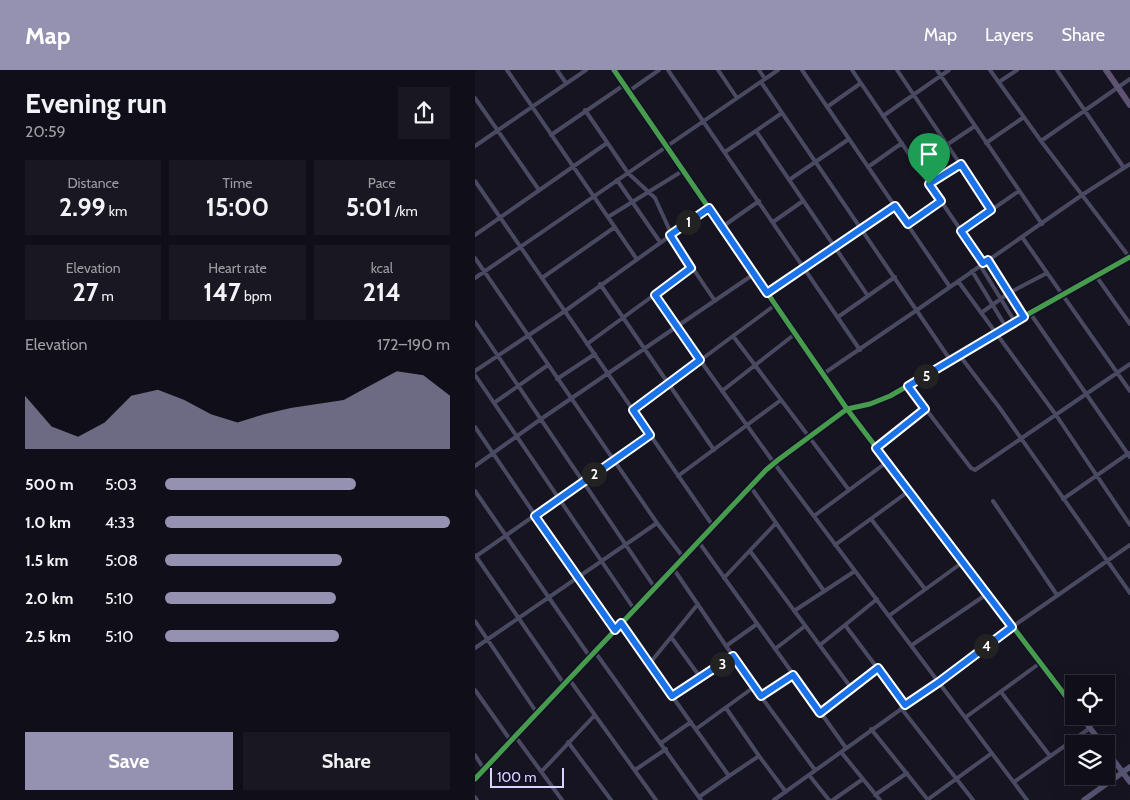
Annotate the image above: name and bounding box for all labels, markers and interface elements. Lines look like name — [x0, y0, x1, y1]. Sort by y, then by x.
text: Map — [25, 21, 71, 50]
text: Map — [924, 24, 957, 46]
text: Layers — [985, 24, 1034, 46]
text: Share — [1062, 24, 1105, 46]
text: Evening run — [25, 86, 167, 120]
button: share — [398, 87, 450, 139]
text: 20:59 — [25, 122, 66, 141]
pin — [908, 133, 950, 184]
icon: arrive — [915, 140, 943, 168]
text: Distance — [67, 174, 119, 192]
text: Time — [223, 174, 252, 192]
text: Pace — [368, 174, 396, 192]
text: 2.99 — [59, 192, 106, 222]
text: 15:00 — [206, 192, 269, 222]
text: 5:01 — [346, 192, 392, 222]
text: km — [106, 202, 127, 220]
text: /km — [392, 202, 418, 220]
pin: 1 — [675, 210, 701, 234]
text: 1 — [686, 213, 691, 231]
text: Elevation — [66, 259, 121, 277]
text: Heart rate — [208, 259, 267, 277]
text: kcal — [371, 259, 393, 277]
text: 27 — [72, 277, 98, 307]
text: 147 — [203, 277, 241, 307]
text: 214 — [363, 277, 401, 307]
text: m — [98, 287, 114, 305]
text: bpm — [241, 287, 272, 305]
text: Elevation — [25, 335, 88, 354]
text: 172–190 m — [377, 335, 450, 354]
pin: 5 — [913, 364, 939, 388]
text: 5 — [923, 367, 930, 385]
pin: 2 — [581, 462, 607, 486]
text: 2 — [591, 465, 598, 483]
text: 500 m — [25, 475, 74, 494]
text: 5:03 — [105, 475, 137, 494]
text: 1.0 km — [25, 513, 71, 532]
text: 4:33 — [105, 513, 135, 532]
text: 1.5 km — [25, 551, 68, 570]
text: 5:08 — [105, 551, 138, 570]
text: 2.0 km — [25, 589, 73, 608]
text: 5:10 — [105, 589, 133, 608]
text: 2.5 km — [25, 627, 71, 646]
text: 5:10 — [105, 627, 133, 646]
pin: 4 — [973, 634, 999, 658]
text: 4 — [982, 637, 991, 655]
pin: 3 — [709, 652, 735, 676]
text: 3 — [719, 655, 726, 673]
map controls — [1065, 675, 1115, 785]
button: locate — [1065, 675, 1115, 725]
button: Save — [25, 732, 233, 790]
button: Share — [243, 732, 450, 790]
button: layers — [1065, 735, 1115, 785]
scale bar — [490, 765, 564, 788]
text: 100 m — [497, 768, 537, 786]

